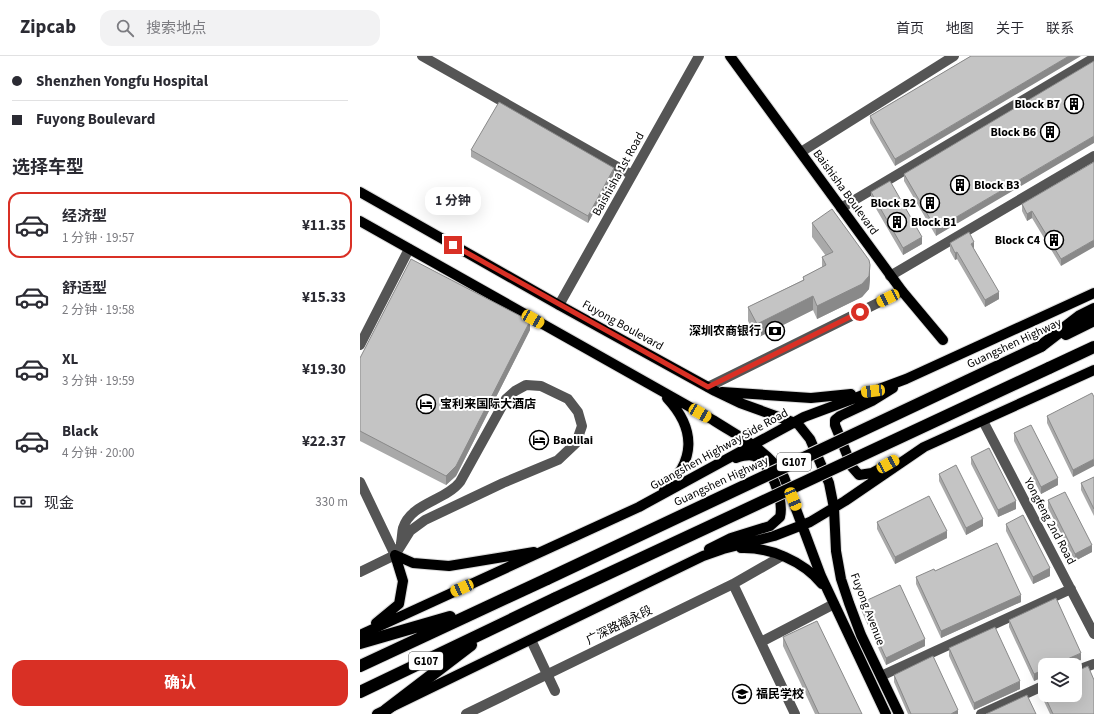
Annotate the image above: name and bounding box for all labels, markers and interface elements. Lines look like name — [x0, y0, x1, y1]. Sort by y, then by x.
search box — [100, 10, 380, 46]
text: Zipcab — [20, 14, 76, 41]
icon: search — [114, 17, 136, 39]
text: 搜索地点 — [146, 18, 206, 39]
text: 首页 — [896, 19, 924, 39]
text: 地图 — [946, 19, 974, 39]
text: 关于 — [996, 19, 1024, 39]
text: 联系 — [1046, 19, 1074, 39]
text: Shenzhen Yongfu Hospital — [36, 71, 208, 92]
building icon: Block B7 — [1063, 93, 1085, 115]
place label: Block B7 — [1014, 96, 1060, 113]
text: Fuyong Boulevard — [36, 109, 155, 130]
building icon: Block B6 — [1039, 121, 1061, 143]
place label: Block B6 — [990, 124, 1036, 141]
street label: Baishisha 1st Road — [588, 129, 649, 219]
street label: Baishisha Boulevard — [809, 146, 882, 238]
text: 选择车型 — [12, 155, 84, 180]
building icon: Block B3 — [949, 174, 971, 196]
place label: Block B3 — [974, 177, 1020, 194]
callout: 1 分钟 — [425, 187, 481, 215]
text: 1 分钟 — [435, 192, 471, 210]
building icon: Block B2 — [919, 192, 941, 214]
place label: Block B2 — [870, 195, 916, 212]
text: 经济型 — [62, 206, 107, 227]
icon: car — [14, 207, 50, 243]
building icon: Block B1 — [886, 211, 908, 233]
place label: Block B1 — [911, 214, 957, 231]
text: ¥11.35 — [302, 215, 346, 236]
text: 1 分钟 · 19:57 — [62, 229, 135, 247]
building icon: Block C4 — [1043, 229, 1065, 251]
place label: Block C4 — [995, 232, 1041, 249]
route end — [444, 236, 462, 254]
text: 舒适型 — [62, 278, 107, 299]
icon: car — [14, 279, 50, 315]
text: ¥15.33 — [302, 287, 346, 308]
car — [875, 287, 901, 309]
street label: Fuyong Boulevard — [579, 296, 667, 355]
text: 2 分钟 · 19:58 — [62, 301, 135, 319]
route start — [851, 303, 869, 321]
car — [520, 308, 546, 330]
street label: Guangshen Highway — [964, 314, 1065, 373]
bank icon: 深圳农商银行 — [764, 320, 786, 342]
place label: 深圳农商银行 — [689, 323, 761, 340]
text: XL — [62, 349, 78, 370]
icon: car — [14, 351, 50, 387]
text: ¥19.30 — [302, 359, 346, 380]
text: 3 分钟 · 19:59 — [62, 372, 135, 390]
car — [860, 384, 886, 398]
hotel icon: 宝利来国际大酒店 — [415, 393, 437, 415]
place label: 宝利来国际大酒店 — [440, 396, 536, 413]
car — [687, 402, 713, 424]
street label: Guangshen Highway Side Road — [648, 405, 790, 493]
text: Black — [62, 421, 99, 442]
icon: car — [14, 423, 50, 459]
hotel icon: Baolilai — [528, 429, 550, 451]
text: ¥22.37 — [302, 431, 346, 452]
place label: Baolilai — [553, 432, 593, 449]
text: 4 分钟 · 20:00 — [62, 444, 135, 462]
street label: Guangshen Highway — [671, 453, 771, 509]
road number: G107 — [777, 453, 811, 471]
car — [875, 453, 901, 475]
street label: Yongfeng 2nd Road — [1019, 474, 1080, 568]
car — [783, 486, 803, 512]
icon: cash — [12, 491, 34, 513]
text: 现金 — [44, 493, 74, 514]
text: 330 m — [315, 493, 348, 511]
street label: Fuyong Avenue — [846, 571, 889, 648]
car — [449, 578, 475, 598]
street label: 广深路福永段 — [583, 602, 655, 649]
road number: G107 — [409, 652, 443, 670]
map controls — [1038, 658, 1082, 702]
button: layers — [1038, 658, 1082, 702]
button: 确认 — [12, 660, 348, 706]
school or university icon: 福民学校 — [731, 683, 753, 705]
place label: 福民学校 — [756, 686, 804, 703]

